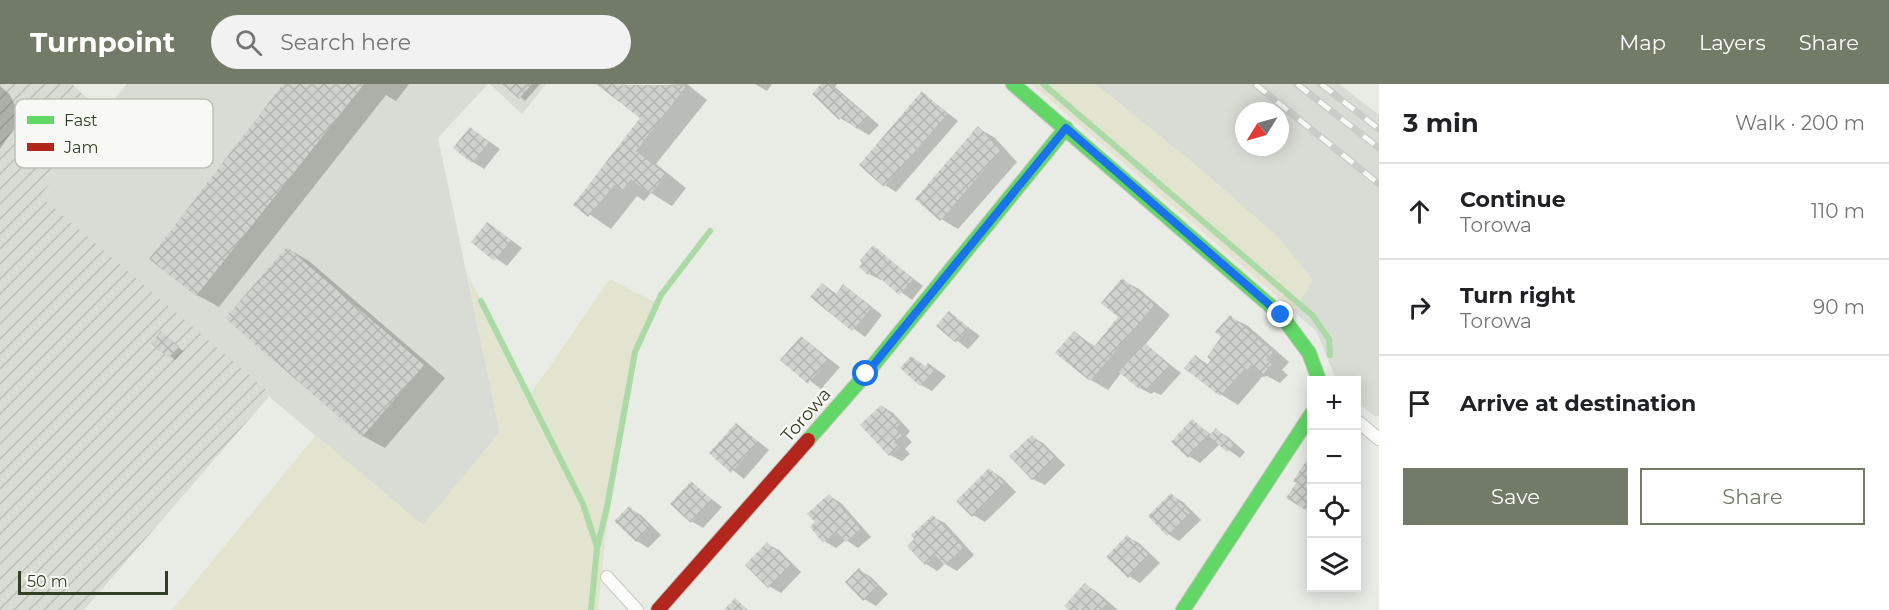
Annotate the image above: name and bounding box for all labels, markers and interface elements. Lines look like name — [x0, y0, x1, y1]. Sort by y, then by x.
search box — [211, 15, 631, 69]
text: Turnpoint — [30, 25, 175, 59]
icon: search — [232, 26, 265, 59]
text: Search here — [280, 29, 411, 56]
text: Map — [1619, 30, 1666, 55]
text: Layers — [1699, 30, 1766, 55]
text: Share — [1799, 30, 1859, 55]
legend — [15, 99, 213, 168]
north arrow — [1235, 102, 1289, 156]
text: 3 min — [1403, 107, 1479, 139]
text: Fast — [64, 111, 98, 130]
text: Walk · 200 m — [1735, 111, 1865, 135]
text: Jam — [63, 138, 98, 157]
text: Continue — [1460, 186, 1566, 213]
icon: ahead — [1403, 195, 1436, 228]
text: 110 m — [1811, 199, 1865, 223]
text: Torowa — [1460, 213, 1532, 237]
text: Turn right — [1460, 282, 1575, 309]
icon: right — [1403, 291, 1436, 324]
text: 90 m — [1813, 295, 1865, 319]
route end — [1267, 301, 1293, 327]
text: Torowa — [1460, 309, 1532, 333]
route start — [852, 360, 878, 386]
map controls — [1307, 376, 1361, 592]
button: + — [1307, 376, 1361, 430]
street label: Torowa — [776, 383, 836, 447]
icon: arrive — [1403, 387, 1436, 420]
text: Arrive at destination — [1460, 390, 1696, 417]
button: − — [1307, 430, 1361, 484]
button: Save — [1403, 468, 1628, 525]
button: Share — [1640, 468, 1865, 525]
button: locate — [1307, 484, 1361, 538]
button: layers — [1307, 538, 1361, 592]
scale bar — [18, 568, 168, 596]
text: 50 m — [27, 572, 68, 591]

